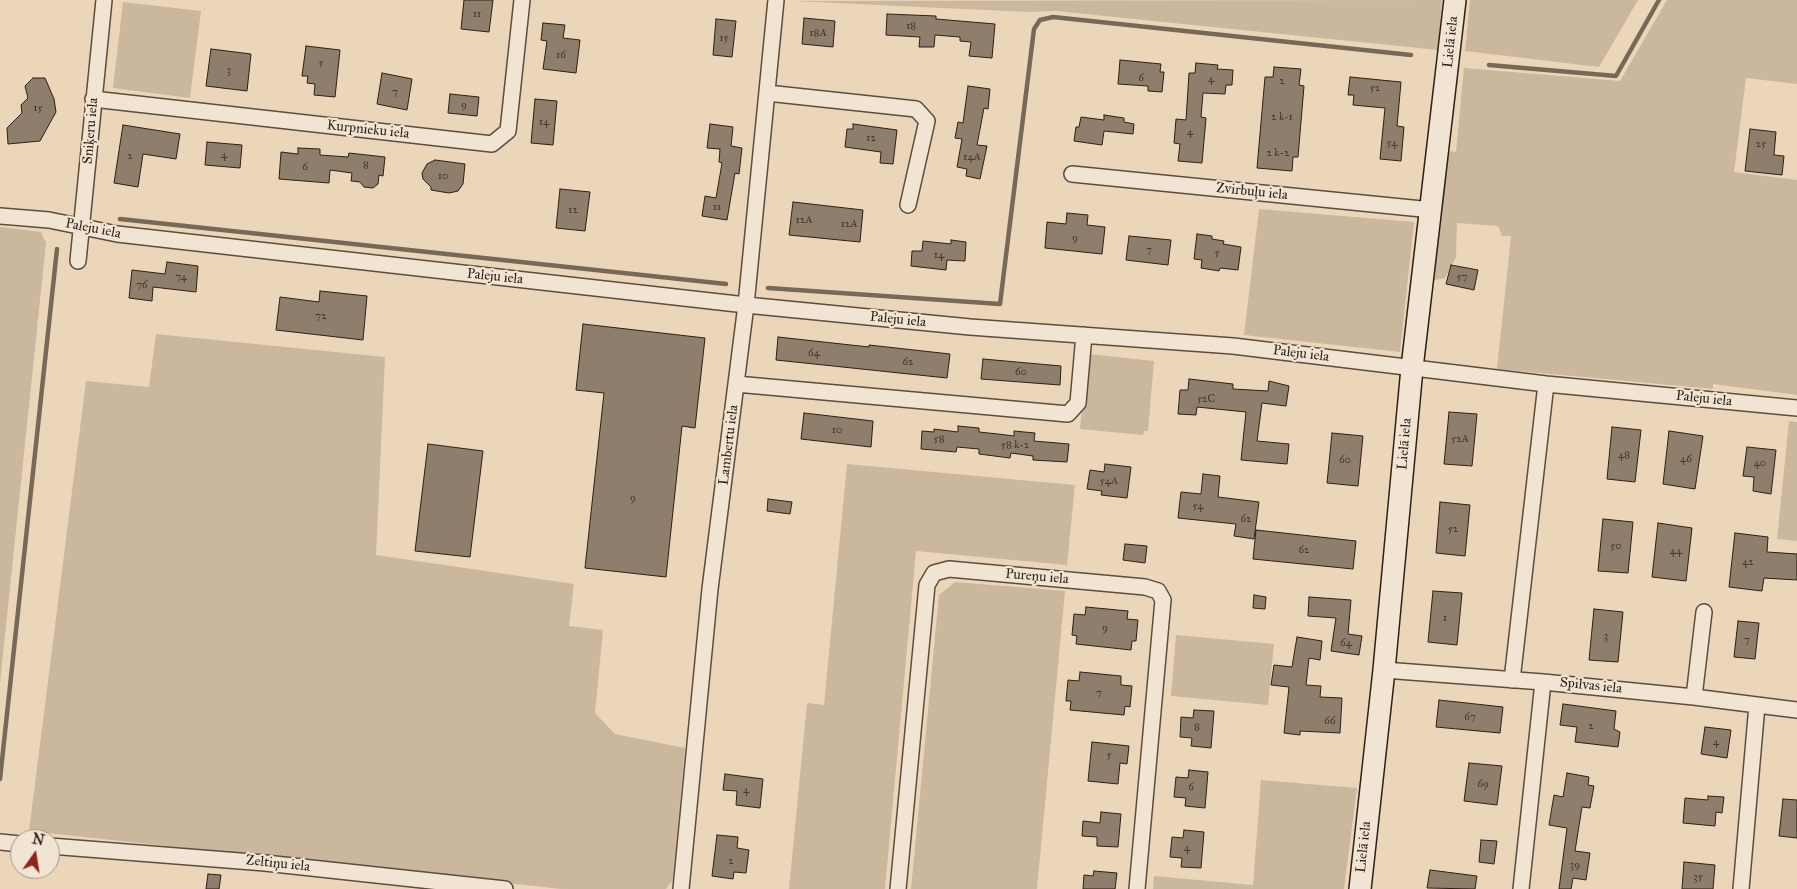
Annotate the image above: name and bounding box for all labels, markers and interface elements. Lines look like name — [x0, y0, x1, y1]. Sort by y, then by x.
house number: 11 — [473, 7, 481, 21]
street label: Lielā iela — [1440, 15, 1462, 69]
house number: 18 — [906, 19, 916, 33]
house number: 18A — [809, 26, 827, 40]
house number: 15 — [719, 31, 729, 45]
house number: 16 — [556, 48, 566, 62]
house number: 5 — [318, 56, 324, 70]
house number: 3 — [227, 63, 231, 77]
house number: 6 — [1138, 71, 1144, 85]
house number: 4 — [1208, 72, 1214, 86]
house number: 2 — [1279, 74, 1285, 88]
house number: 52 — [1370, 81, 1380, 95]
house number: 7 — [392, 85, 398, 99]
street label: Sniķeru iela — [80, 97, 102, 165]
house number: 9 — [461, 98, 467, 112]
house number: 15 — [33, 101, 43, 115]
house number: 2 k-1 — [1271, 110, 1293, 124]
house number: 14 — [539, 115, 549, 129]
street label: Kurpnieku iela — [326, 117, 410, 143]
house number: 4 — [1187, 125, 1193, 139]
house number: 12 — [866, 131, 876, 145]
house number: 54 — [1387, 136, 1397, 150]
house number: 25 — [1756, 137, 1766, 151]
house number: 2 k-2 — [1267, 146, 1289, 160]
house number: 4 — [221, 148, 227, 162]
house number: 2 — [127, 149, 133, 163]
house number: 14A — [963, 150, 981, 164]
house number: 8 — [363, 158, 369, 172]
house number: 6 — [302, 160, 308, 174]
house number: 10 — [438, 169, 448, 183]
street label: Zvirbuļu iela — [1215, 180, 1289, 204]
house number: 11 — [713, 200, 721, 214]
house number: 12 — [568, 203, 578, 217]
house number: 12A — [795, 213, 813, 227]
street label: Paleju iela — [64, 215, 122, 243]
house number: 12A — [840, 217, 858, 231]
house number: 9 — [1072, 231, 1078, 245]
house number: 7 — [1146, 243, 1152, 257]
house number: 5 — [1214, 246, 1220, 260]
house number: 14 — [934, 248, 944, 262]
street label: Paleju iela — [466, 266, 524, 288]
house number: 74 — [175, 270, 187, 284]
house number: 57 — [1457, 270, 1467, 284]
house number: 76 — [136, 278, 148, 292]
house number: 72 — [315, 309, 327, 323]
street label: Paleju iela — [869, 309, 927, 331]
street label: Paleju iela — [1272, 342, 1330, 366]
house number: 64 — [808, 346, 820, 360]
house number: 62 — [902, 355, 914, 369]
house number: 60 — [1015, 365, 1027, 379]
street label: Paleju iela — [1675, 388, 1733, 410]
house number: 52C — [1197, 392, 1215, 406]
street label: Lambertu iela — [716, 404, 742, 486]
street label: Lielā iela — [1394, 417, 1416, 471]
house number: 10 — [832, 423, 842, 437]
house number: 58 — [934, 432, 944, 446]
house number: 52A — [1451, 432, 1469, 446]
house number: 58 k-2 — [1001, 438, 1029, 452]
house number: 48 — [1618, 448, 1630, 462]
house number: 46 — [1680, 452, 1692, 466]
house number: 60 — [1339, 453, 1351, 467]
house number: 40 — [1754, 456, 1766, 470]
house number: 54A — [1100, 474, 1118, 488]
house number: 9 — [630, 491, 636, 505]
house number: 54 — [1193, 499, 1203, 513]
house number: 62 — [1240, 512, 1252, 526]
house number: 52 — [1448, 522, 1458, 536]
house number: 50 — [1610, 539, 1622, 553]
house number: 62 — [1298, 543, 1310, 557]
house number: 44 — [1670, 544, 1682, 558]
house number: 42 — [1742, 555, 1754, 569]
street label: Pureņu iela — [1005, 566, 1069, 588]
house number: 1 — [1443, 611, 1447, 625]
house number: 9 — [1102, 621, 1108, 635]
house number: 3 — [1604, 629, 1608, 643]
house number: 7 — [1744, 633, 1750, 647]
house number: 64 — [1340, 636, 1352, 650]
street label: Spilvas iela — [1559, 674, 1623, 698]
house number: 7 — [1096, 686, 1102, 700]
house number: 67 — [1464, 710, 1476, 724]
house number: 66 — [1324, 714, 1336, 728]
house number: 2 — [1588, 719, 1594, 733]
house number: 8 — [1194, 720, 1200, 734]
house number: 4 — [1713, 735, 1719, 749]
house number: 5 — [1106, 748, 1112, 762]
house number: 69 — [1477, 777, 1489, 791]
house number: 6 — [1188, 780, 1194, 794]
house number: 4 — [743, 783, 749, 797]
street label: Lielā iela — [1353, 820, 1375, 874]
north arrow — [10, 829, 60, 879]
text: N — [31, 830, 46, 849]
house number: 4 — [1184, 841, 1190, 855]
street label: Zeltiņu iela — [245, 852, 311, 876]
house number: 2 — [728, 854, 734, 868]
house number: 39 — [1570, 858, 1580, 872]
house number: 35 — [1693, 870, 1703, 884]

